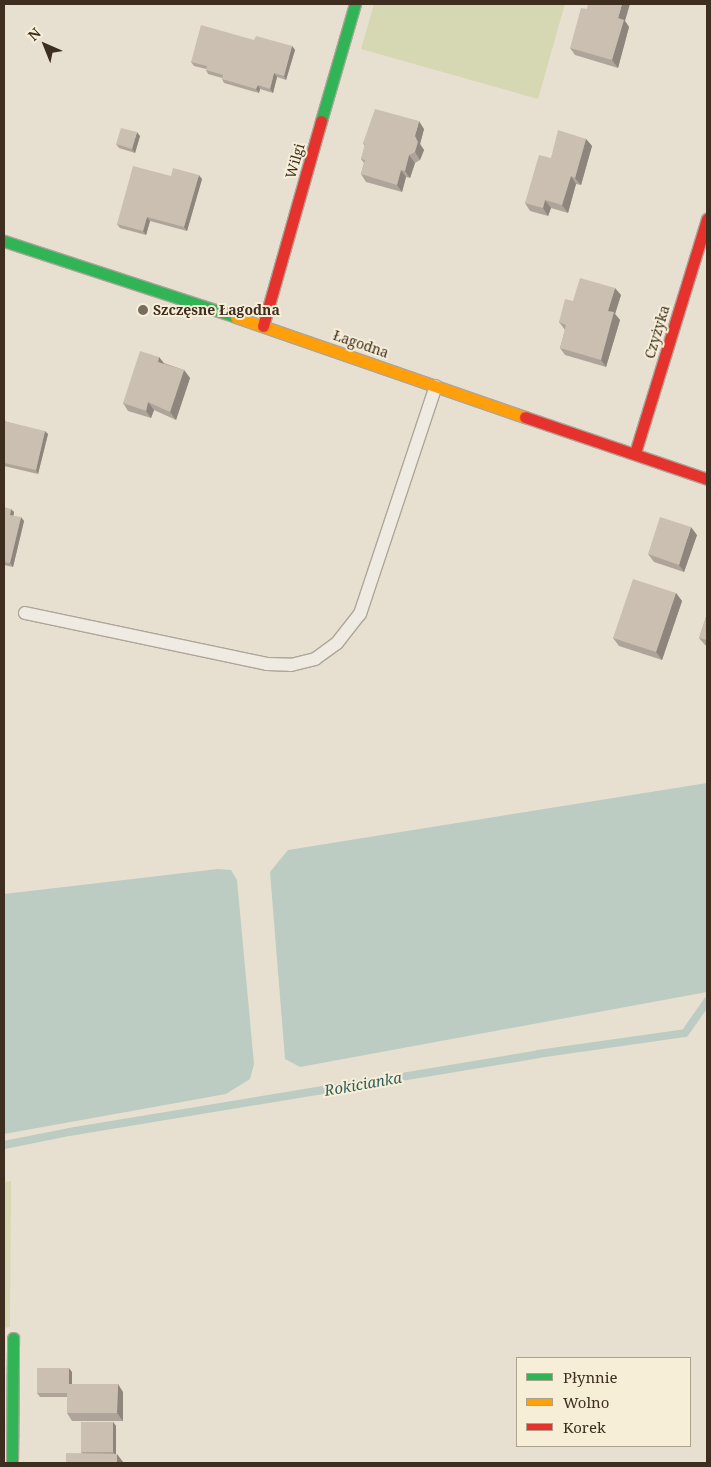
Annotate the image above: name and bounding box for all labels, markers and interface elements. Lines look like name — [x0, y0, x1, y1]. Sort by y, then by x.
north arrow — [20, 20, 70, 70]
text: N — [24, 23, 45, 45]
street label: Wilgi — [282, 142, 308, 180]
place label: Szczęsne Łagodna — [153, 302, 280, 318]
street label: Czyżyka — [641, 303, 673, 361]
marker: Szczęsne Łagodna — [137, 304, 149, 316]
street label: Łagodna — [331, 327, 391, 361]
water label: Rokicianka — [323, 1068, 403, 1100]
legend — [516, 1357, 691, 1447]
text: Płynnie — [563, 1367, 618, 1387]
text: Wolno — [563, 1392, 609, 1412]
text: Korek — [563, 1417, 606, 1437]

